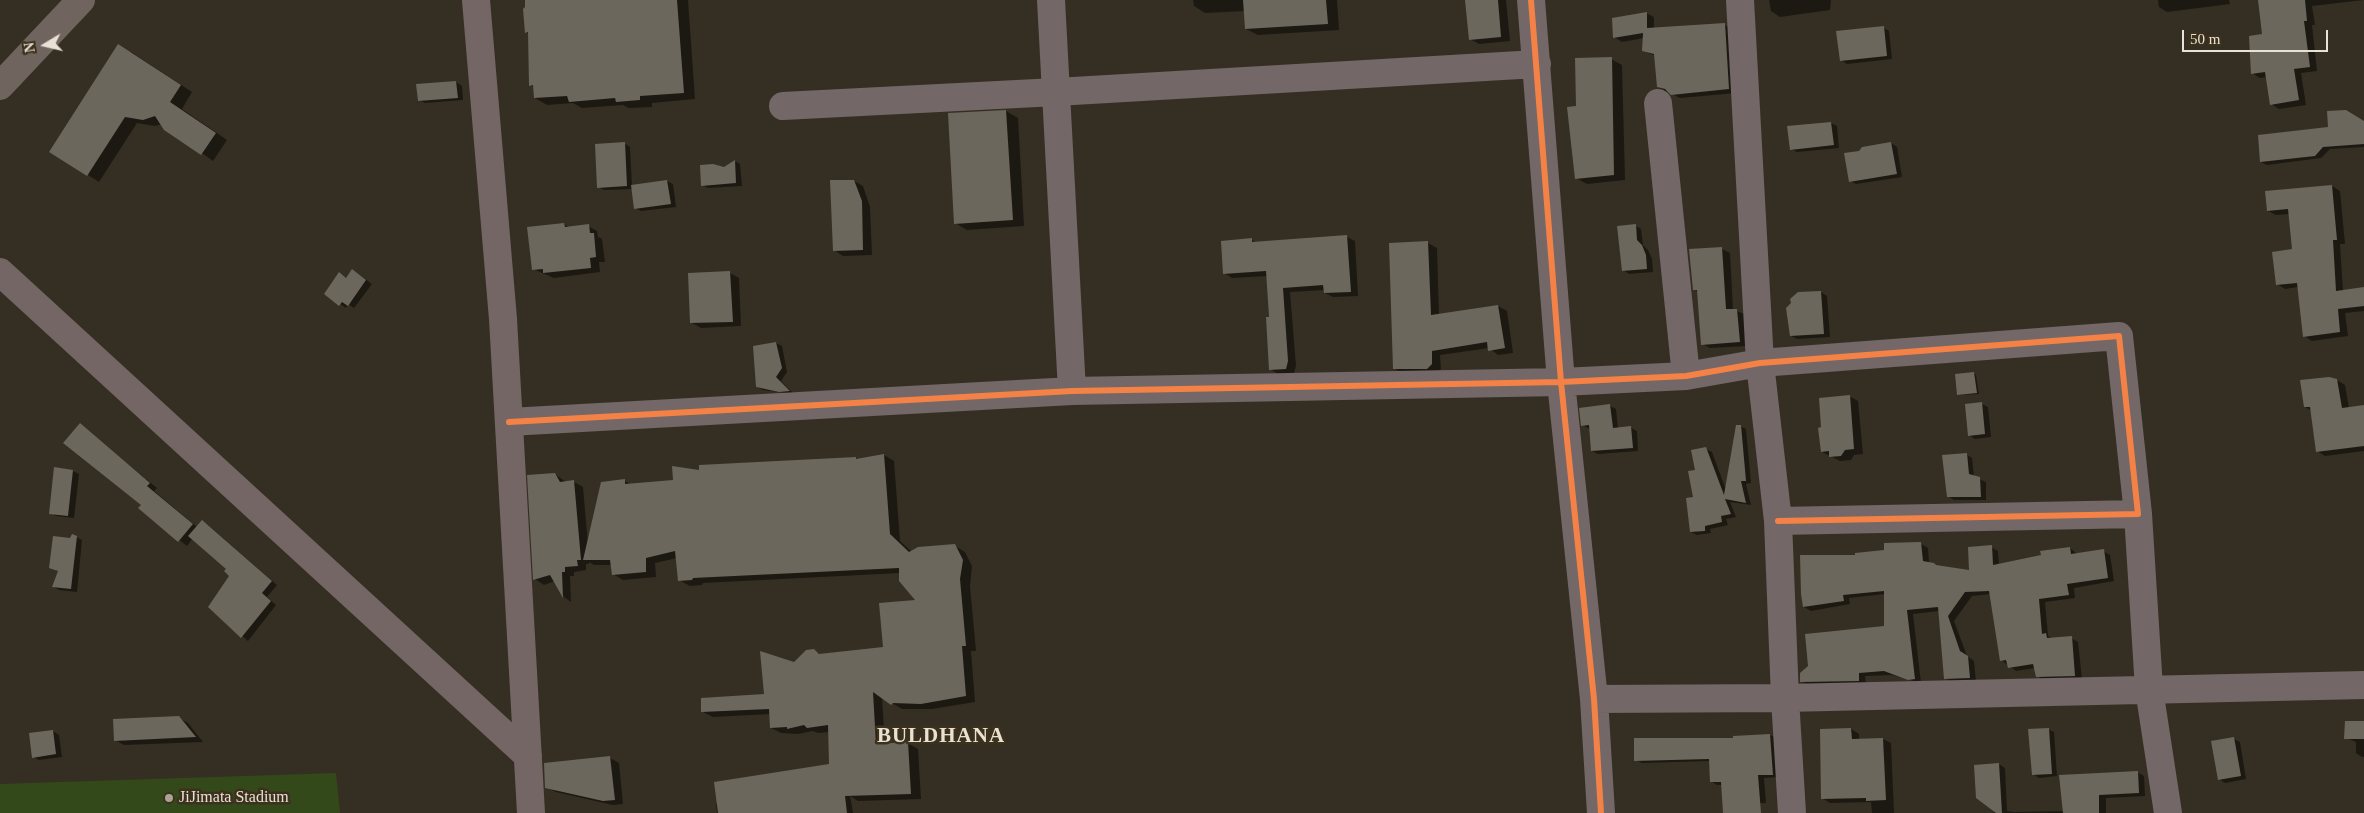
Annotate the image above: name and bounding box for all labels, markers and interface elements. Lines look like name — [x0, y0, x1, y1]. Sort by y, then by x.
north arrow — [20, 20, 70, 70]
scale bar — [2184, 20, 2330, 52]
text: 50 m — [2190, 31, 2220, 47]
text: N — [21, 41, 38, 54]
district label: BULDHANA — [876, 724, 1006, 750]
place label: JiJimata Stadium — [179, 788, 289, 808]
marker: JiJimata Stadium — [163, 792, 175, 804]

